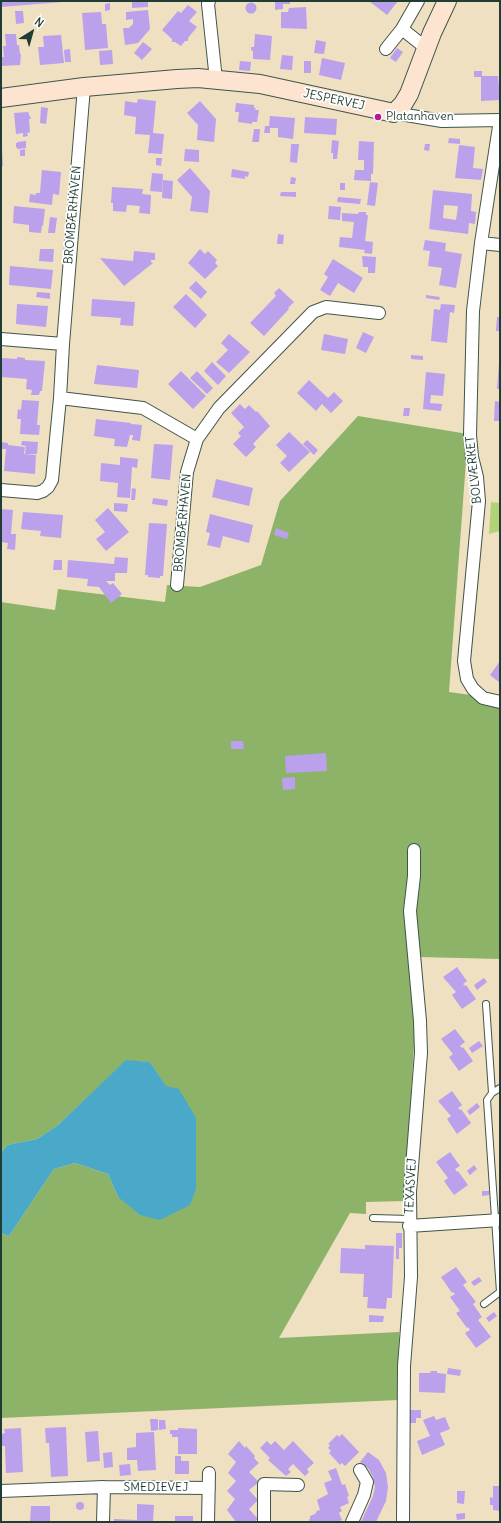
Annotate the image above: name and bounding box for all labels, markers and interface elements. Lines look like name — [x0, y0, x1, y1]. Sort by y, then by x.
north arrow — [12, 12, 52, 52]
text: N — [32, 15, 46, 30]
street label: JESPERVEJ — [302, 86, 366, 114]
place label: Platanhaven — [386, 110, 454, 124]
marker: Platanhaven — [373, 112, 383, 122]
street label: BROMBÆRHAVEN — [62, 165, 84, 265]
street label: BOLVÆRKET — [463, 435, 485, 505]
street label: BROMBÆRHAVEN — [172, 473, 194, 573]
street label: TEXASVEJ — [402, 1158, 420, 1214]
street label: SMEDIEVEJ — [124, 1481, 188, 1495]

